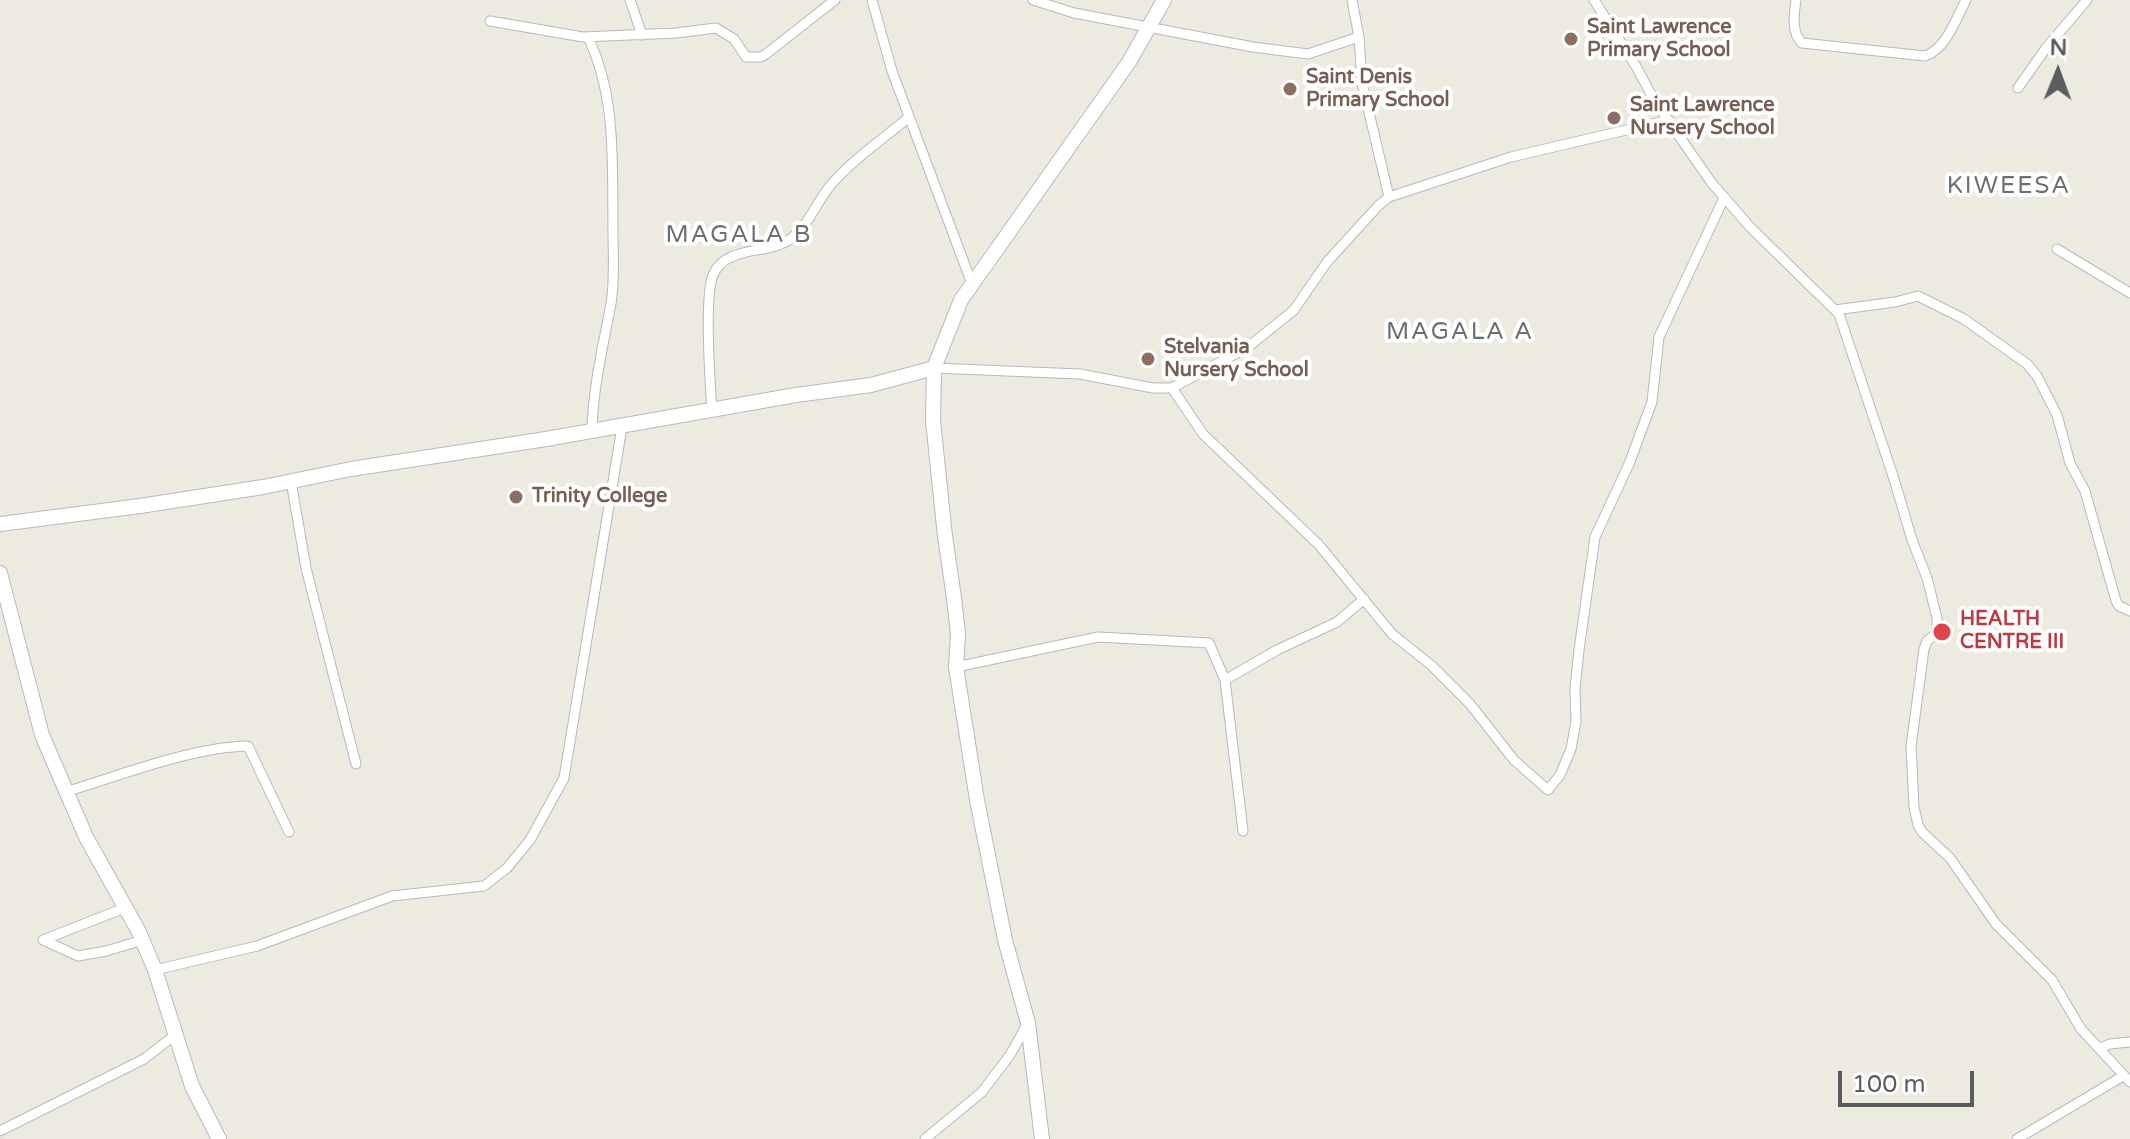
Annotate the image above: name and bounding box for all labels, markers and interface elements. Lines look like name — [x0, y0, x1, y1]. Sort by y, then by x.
place label: Saint Lawrence Primary School — [1587, 16, 1731, 63]
marker: Saint Lawrence Primary School — [1562, 30, 1580, 48]
north arrow — [2018, 32, 2098, 112]
text: N — [2049, 35, 2067, 61]
place label: Saint Denis Primary School — [1306, 66, 1450, 113]
marker: Saint Denis Primary School — [1281, 80, 1299, 98]
place label: Saint Lawrence Nursery School — [1630, 94, 1775, 141]
marker: Saint Lawrence Nursery School — [1605, 109, 1623, 127]
district label: KIWEESA — [1947, 173, 2071, 201]
district label: MAGALA B — [666, 222, 812, 250]
district label: MAGALA A — [1386, 319, 1534, 347]
place label: Stelvania Nursery School — [1164, 336, 1309, 383]
marker: Stelvania Nursery School — [1139, 350, 1157, 368]
place label: Trinity College — [532, 485, 667, 509]
marker: Trinity College — [507, 488, 525, 506]
place label: HEALTH CENTRE III — [1960, 608, 2064, 655]
marker: HEALTH CENTRE III — [1931, 621, 1953, 643]
scale bar — [1842, 1055, 1978, 1105]
text: 100 m — [1852, 1070, 1926, 1099]

